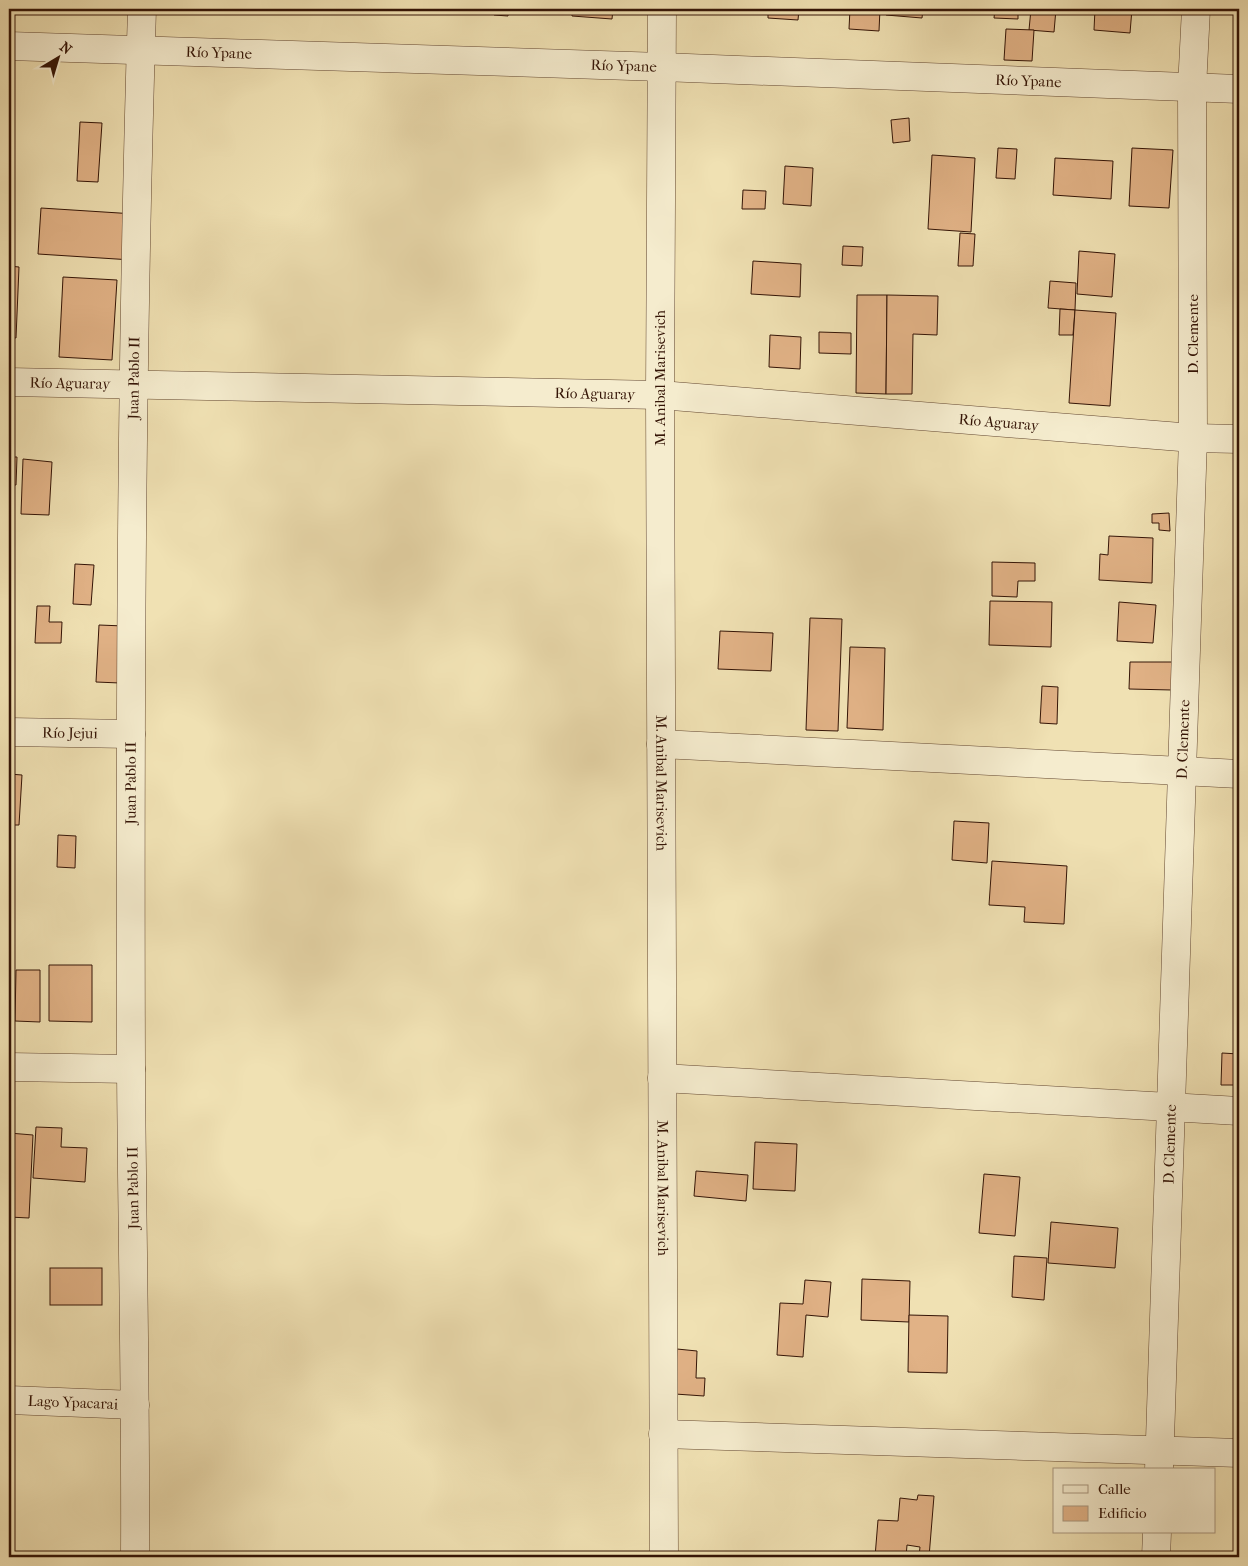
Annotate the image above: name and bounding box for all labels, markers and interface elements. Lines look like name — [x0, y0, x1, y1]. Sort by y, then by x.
north arrow — [32, 32, 82, 82]
text: N — [56, 38, 75, 58]
street label: Río Ypane — [185, 43, 253, 63]
street label: Río Ypane — [590, 56, 658, 76]
street label: Río Ypane — [995, 71, 1062, 91]
street label: D. Clemente — [1184, 294, 1202, 374]
street label: M. Anibal Marisevich — [651, 309, 669, 446]
street label: Juan Pablo II — [124, 336, 143, 421]
street label: Río Aguaray — [30, 373, 111, 393]
street label: Río Aguaray — [554, 384, 636, 404]
street label: Río Aguaray — [958, 410, 1041, 435]
street label: D. Clemente — [1173, 699, 1193, 780]
street label: M. Anibal Marisevich — [652, 715, 671, 852]
street label: Río Jejui — [42, 724, 98, 742]
street label: Juan Pablo II — [122, 741, 140, 826]
street label: D. Clemente — [1159, 1103, 1180, 1184]
street label: M. Anibal Marisevich — [653, 1120, 672, 1257]
street label: Juan Pablo II — [123, 1146, 143, 1231]
street label: Lago Ypacarai — [27, 1392, 119, 1413]
legend — [1053, 1468, 1216, 1534]
text: Calle — [1098, 1480, 1131, 1498]
text: Edificio — [1098, 1504, 1147, 1522]

